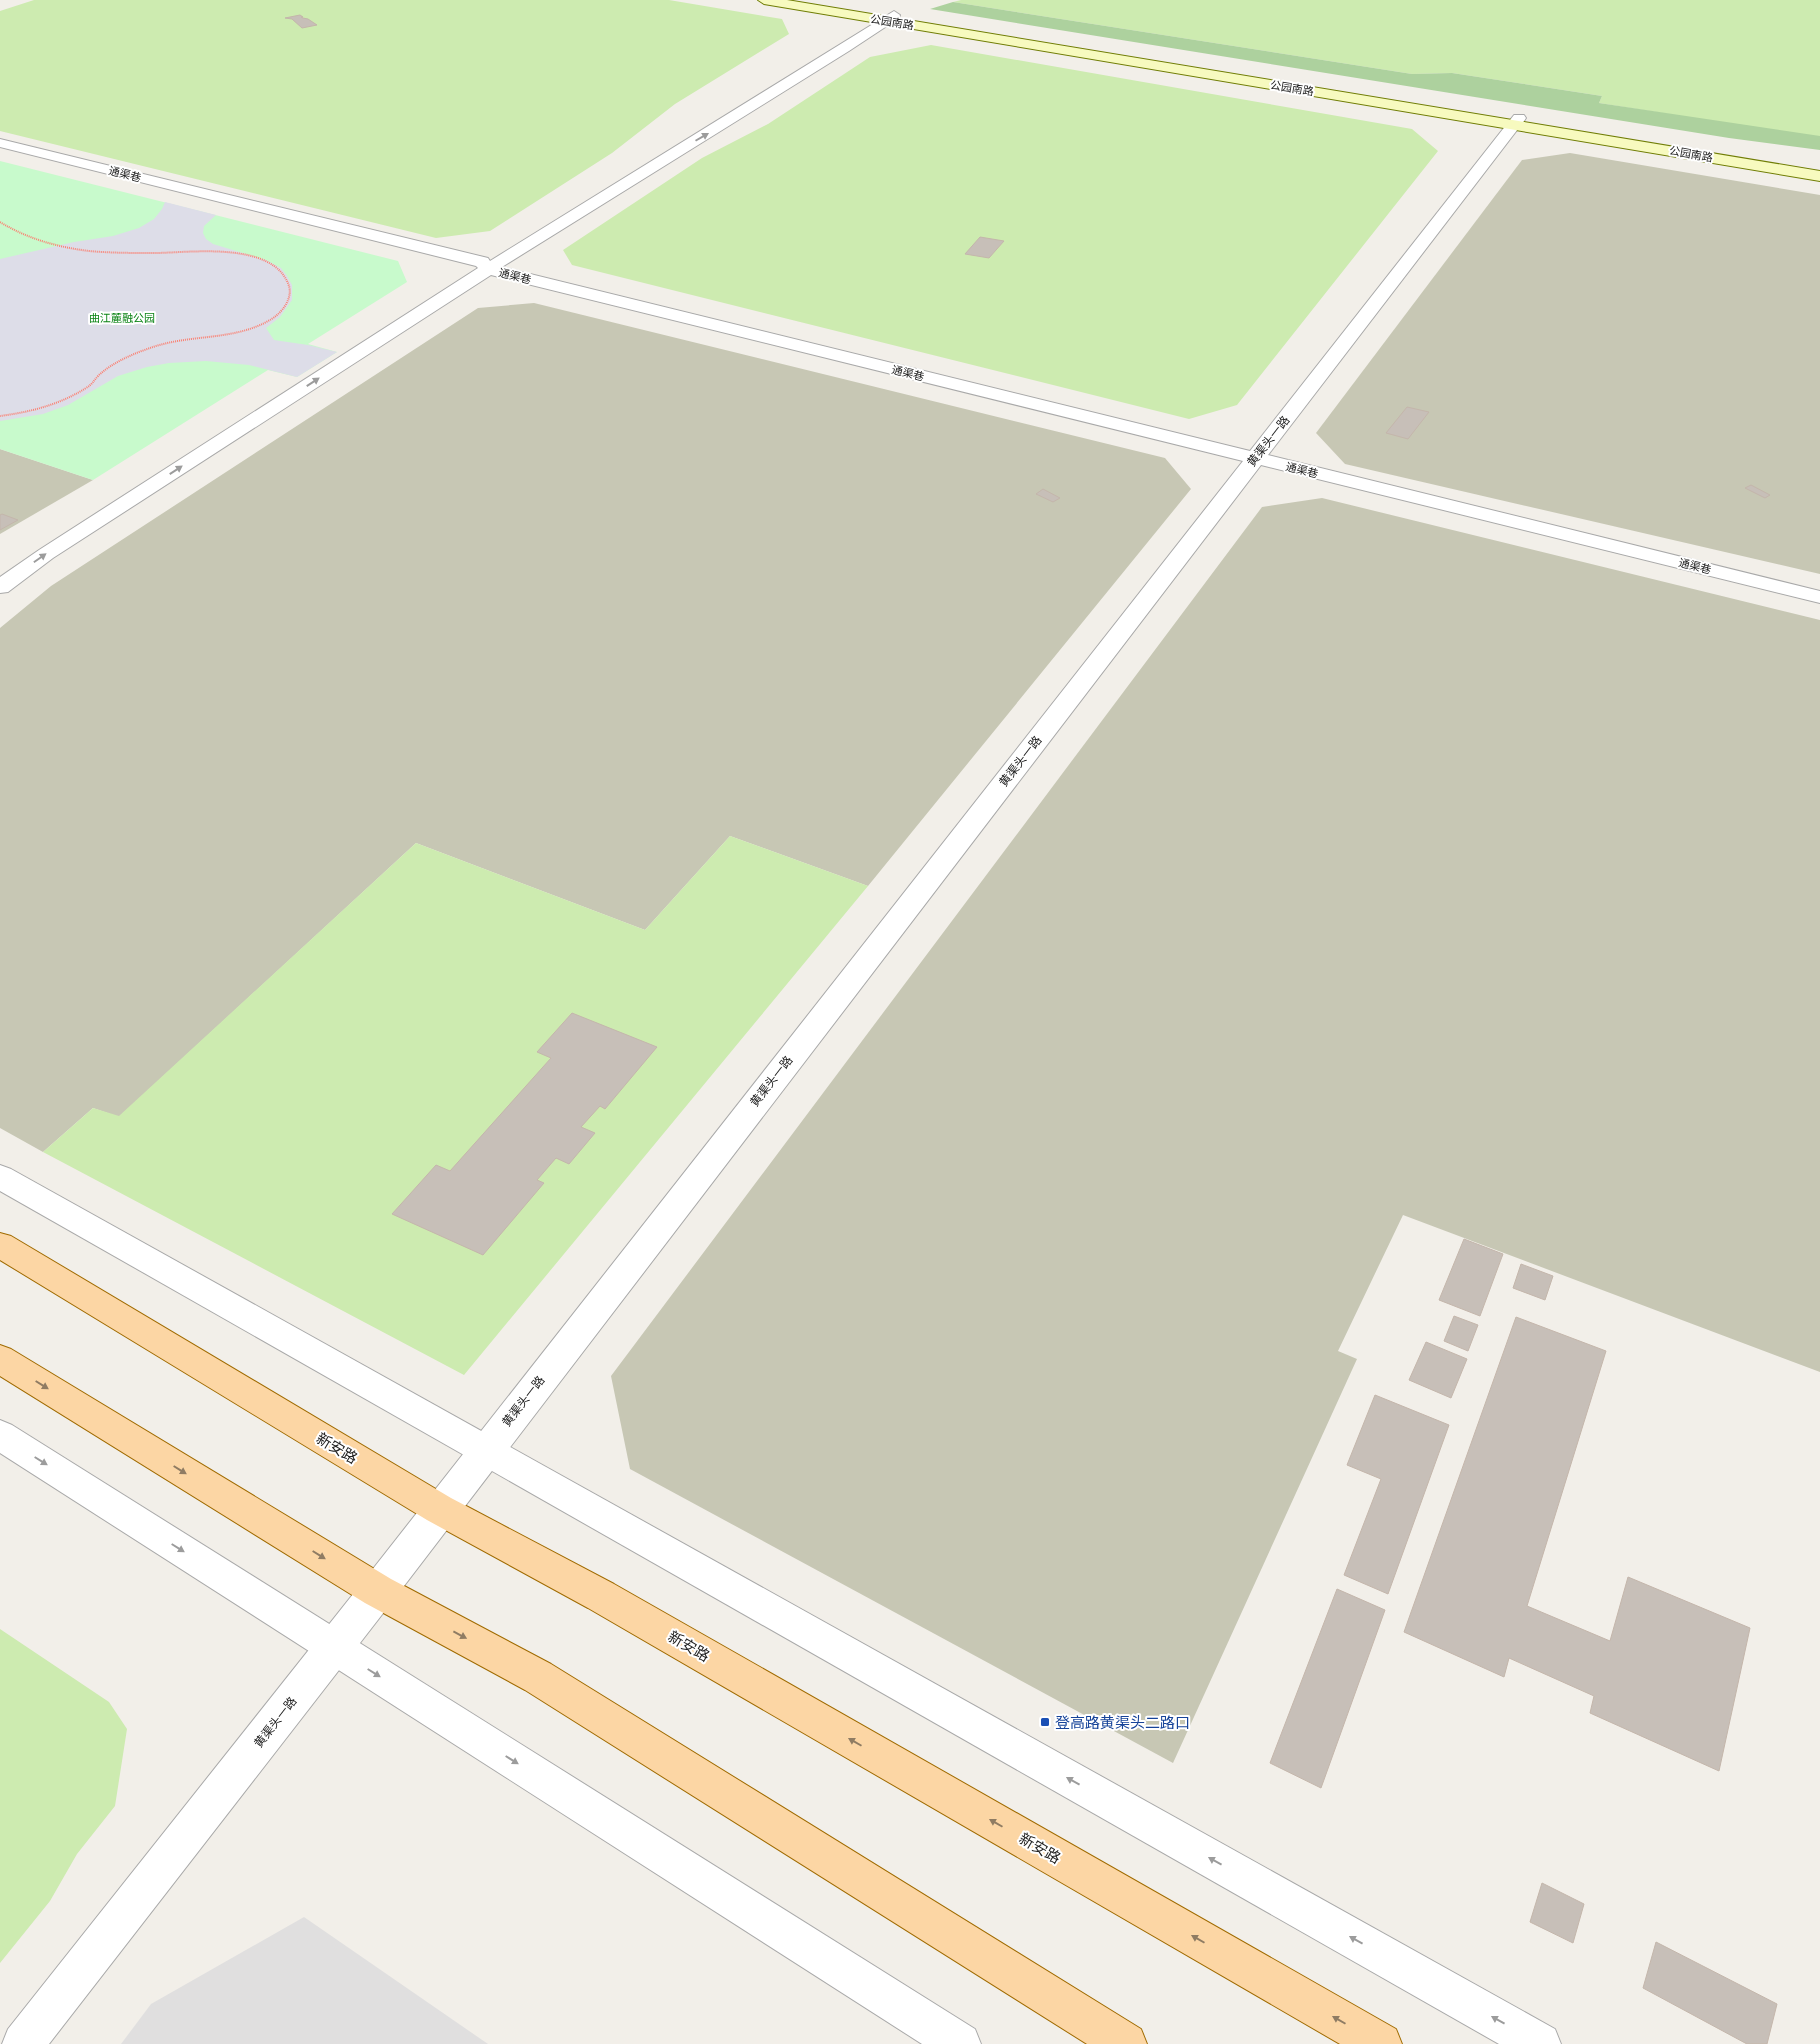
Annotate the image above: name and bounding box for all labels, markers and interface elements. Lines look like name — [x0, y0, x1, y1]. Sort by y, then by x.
street label: 公园南路 — [869, 12, 915, 32]
street label: 公园南路 — [1269, 78, 1315, 98]
one-way arrow — [695, 133, 709, 141]
street label: 公园南路 — [1668, 143, 1714, 165]
street label: 通渠巷 — [107, 163, 143, 185]
street label: 通渠巷 — [497, 265, 533, 287]
park label: 曲江麓融公园 — [89, 311, 155, 325]
street label: 通渠巷 — [890, 362, 926, 384]
one-way arrow — [306, 377, 319, 387]
street label: 黄渠头一路 — [1244, 413, 1292, 469]
street label: 通渠巷 — [1284, 459, 1320, 481]
one-way arrow — [169, 465, 183, 475]
one-way arrow — [33, 553, 47, 563]
street label: 通渠巷 — [1677, 555, 1713, 577]
street label: 黄渠头一路 — [996, 733, 1044, 789]
street label: 黄渠头一路 — [747, 1053, 795, 1109]
street label: 黄渠头一路 — [499, 1373, 547, 1429]
one-way arrow — [35, 1380, 48, 1389]
street label: 新安路 — [313, 1428, 361, 1468]
one-way arrow — [35, 1456, 48, 1466]
one-way arrow — [174, 1465, 187, 1474]
one-way arrow — [172, 1544, 185, 1553]
one-way arrow — [312, 1550, 325, 1559]
street label: 新安路 — [665, 1627, 713, 1665]
one-way arrow — [452, 1631, 467, 1639]
one-way arrow — [368, 1668, 381, 1678]
street label: 黄渠头一路 — [251, 1694, 299, 1750]
place label: 登高路黄渠头二路口 — [1055, 1713, 1190, 1732]
marker: 登高路黄渠头二路口 — [1039, 1716, 1051, 1728]
one-way arrow — [849, 1737, 862, 1746]
one-way arrow — [505, 1755, 518, 1765]
one-way arrow — [1066, 1777, 1080, 1785]
one-way arrow — [990, 1818, 1003, 1827]
street label: 新安路 — [1016, 1829, 1064, 1867]
one-way arrow — [1208, 1856, 1221, 1865]
one-way arrow — [1191, 1934, 1204, 1943]
one-way arrow — [1350, 1936, 1363, 1945]
one-way arrow — [1332, 2015, 1345, 2024]
one-way arrow — [1491, 2016, 1505, 2024]

